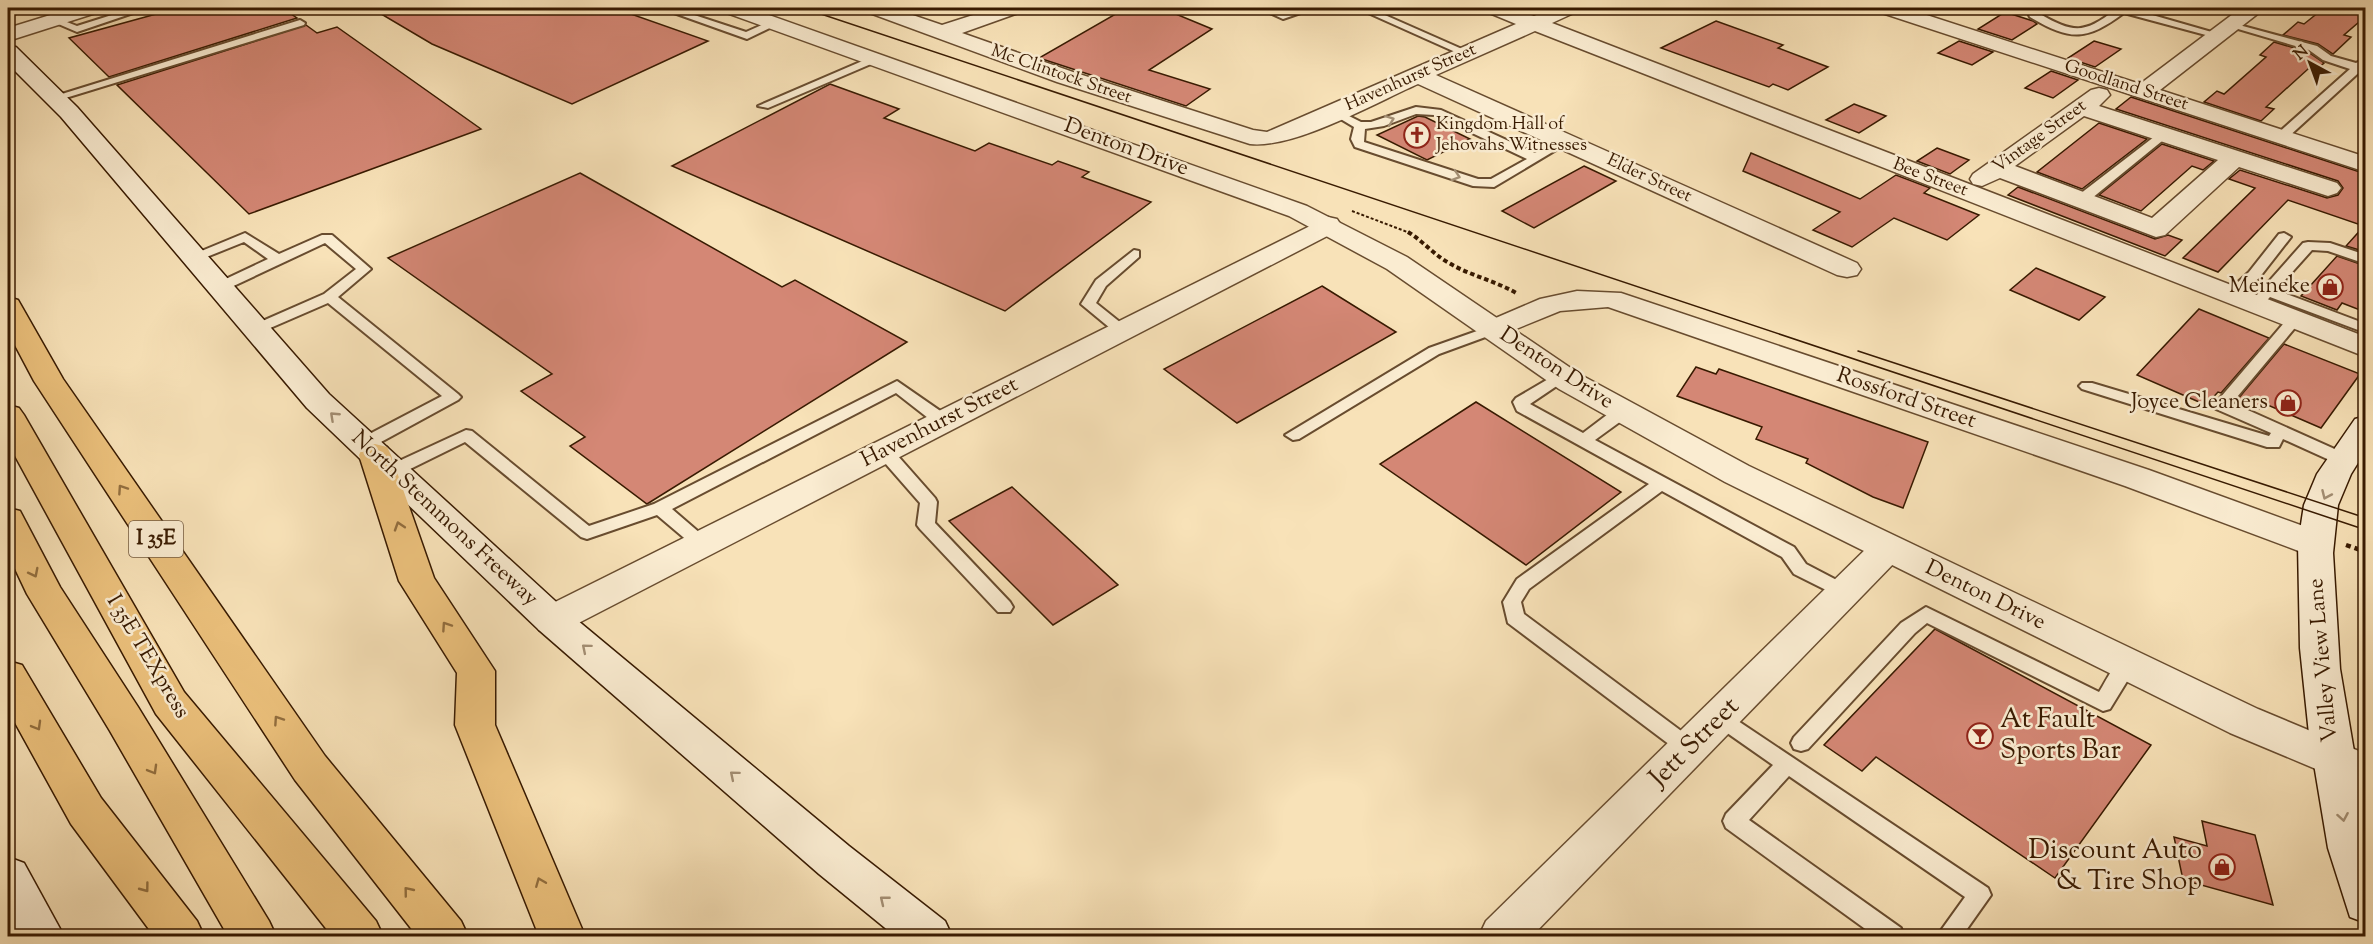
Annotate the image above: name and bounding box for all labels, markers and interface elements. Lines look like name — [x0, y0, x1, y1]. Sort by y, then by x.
north arrow — [2280, 33, 2340, 93]
street label: Havenhurst Street — [1341, 37, 1481, 119]
street label: Mc Clintock Street — [987, 39, 1135, 111]
text: N — [2289, 41, 2314, 66]
street label: Goodland Street — [2061, 54, 2191, 118]
street label: Vintage Street — [1988, 94, 2092, 180]
street label: Denton Drive — [1059, 111, 1193, 185]
place label: Kingdom Hall of Jehovahs Witnesses — [1435, 112, 1587, 159]
one-way arrow — [1384, 114, 1394, 127]
church icon: Kingdom Hall of Jehovahs Witnesses — [1402, 120, 1432, 150]
street label: Elder Street — [1602, 148, 1696, 210]
street label: Bee Street — [1889, 152, 1971, 204]
one-way arrow — [1450, 168, 1461, 181]
place label: Meineke — [2229, 271, 2310, 303]
shop icon: Meineke — [2315, 272, 2345, 302]
street label: Denton Drive — [1493, 320, 1619, 418]
street label: Rossford Street — [1832, 360, 1981, 438]
street label: Havenhurst Street — [856, 369, 1025, 476]
place label: Joyce Cleaners — [2130, 387, 2268, 419]
shop icon: Joyce Cleaners — [2273, 388, 2303, 418]
one-way arrow — [331, 413, 342, 424]
street label: North Stemmons Freeway — [343, 424, 545, 614]
one-way arrow — [118, 484, 129, 495]
one-way arrow — [2321, 488, 2333, 499]
road number: I 35E — [129, 521, 183, 557]
one-way arrow — [393, 521, 406, 532]
street label: Denton Drive — [1919, 553, 2051, 639]
one-way arrow — [27, 566, 38, 577]
street label: Valley View Lane — [2301, 577, 2347, 743]
street label: I 35E TEXpress — [97, 589, 197, 725]
one-way arrow — [442, 622, 454, 632]
one-way arrow — [582, 645, 593, 656]
street label: Jett Street — [1639, 689, 1749, 799]
place label: At Fault Sports Bar — [2000, 701, 2121, 771]
one-way arrow — [274, 716, 285, 727]
one-way arrow — [30, 720, 41, 730]
bar icon: At Fault Sports Bar — [1965, 721, 1995, 751]
one-way arrow — [146, 764, 157, 774]
one-way arrow — [730, 771, 741, 782]
one-way arrow — [2336, 812, 2349, 822]
place label: Discount Auto & Tire Shop — [2029, 832, 2202, 902]
shop icon: Discount Auto & Tire Shop — [2207, 852, 2237, 882]
one-way arrow — [535, 878, 547, 889]
one-way arrow — [137, 882, 148, 893]
one-way arrow — [405, 887, 416, 898]
one-way arrow — [880, 896, 891, 907]

